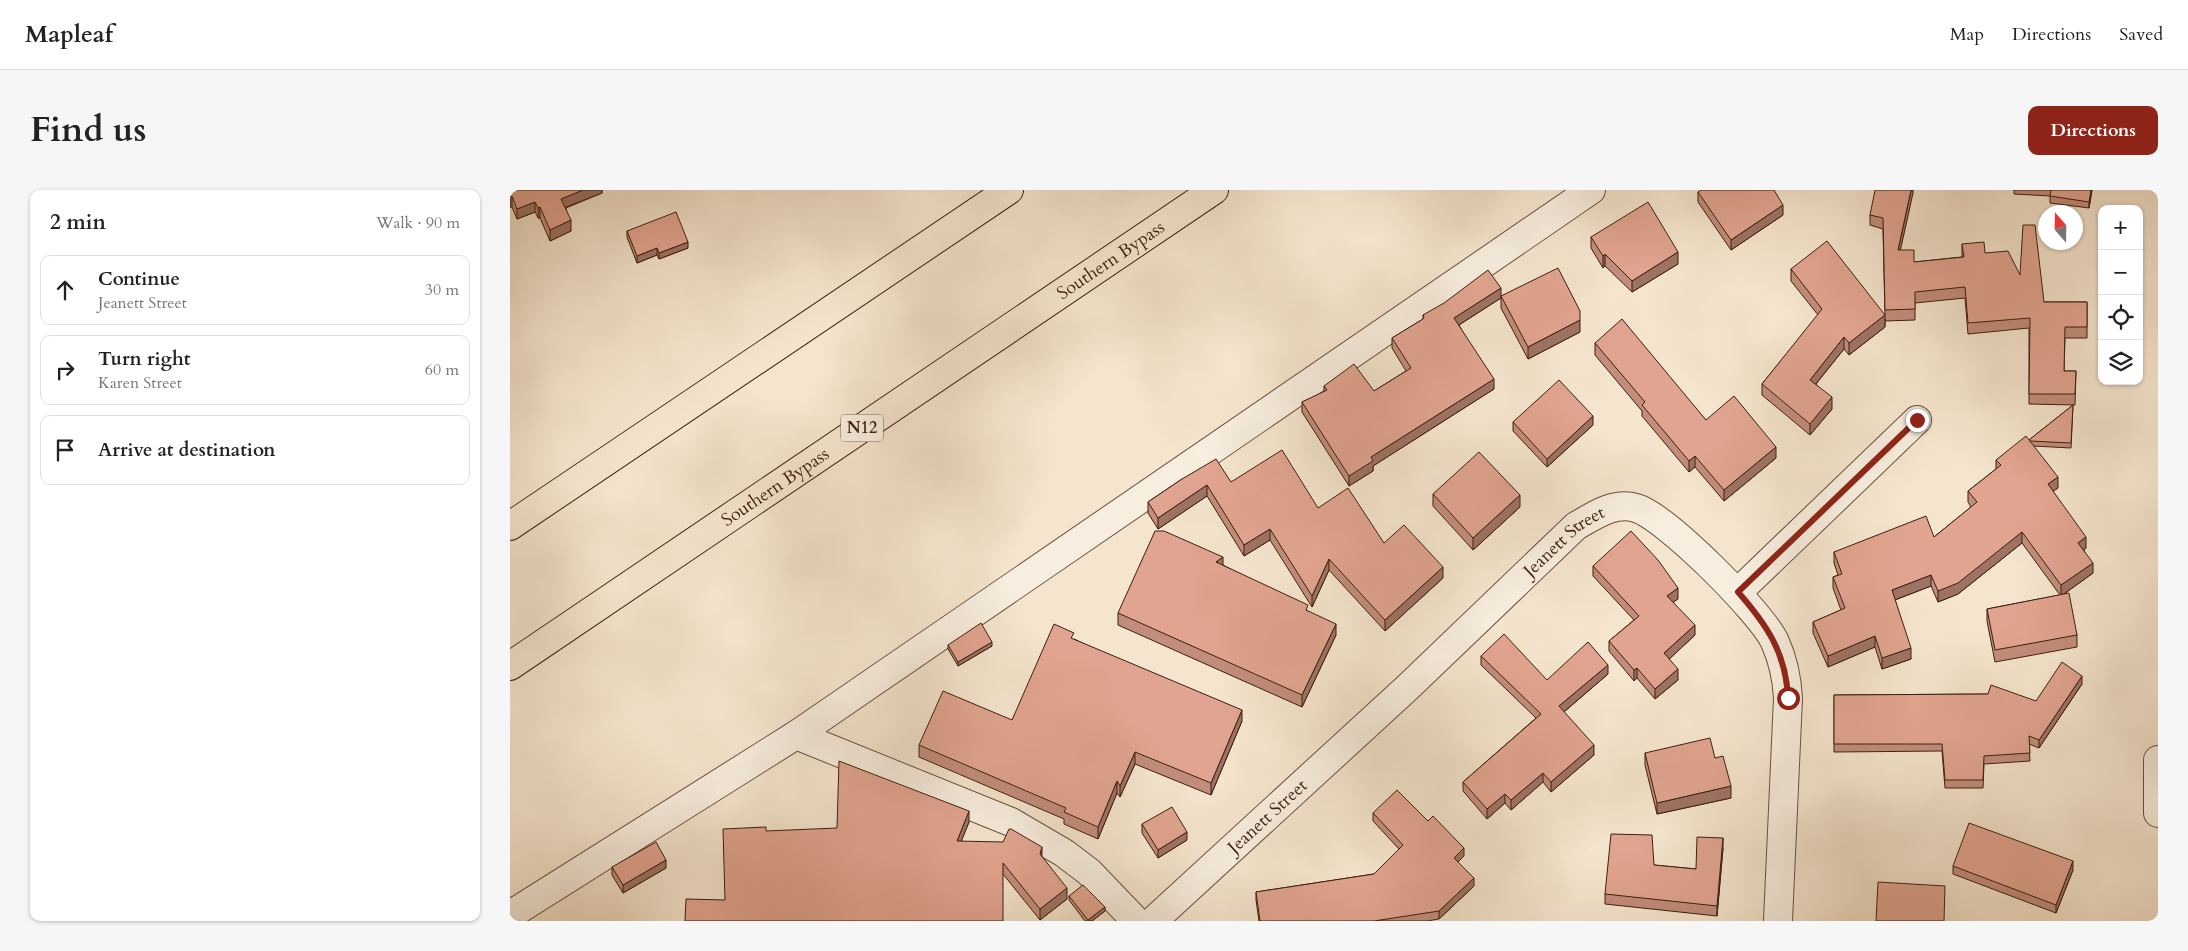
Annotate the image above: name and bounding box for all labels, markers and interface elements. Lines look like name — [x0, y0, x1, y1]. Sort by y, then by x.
text: Mapleaf — [25, 18, 113, 51]
text: Map — [1950, 22, 1984, 47]
text: Directions — [2012, 22, 2091, 47]
text: Saved — [2119, 22, 2163, 47]
text: Find us — [30, 106, 146, 154]
button: Directions — [2028, 106, 2158, 155]
north arrow — [2038, 205, 2083, 250]
map controls — [2098, 205, 2143, 385]
button: + — [2098, 205, 2143, 250]
text: 2 min — [50, 208, 106, 237]
text: Walk · 90 m — [376, 212, 460, 234]
street label: Southern Bypass — [1052, 214, 1169, 305]
button: − — [2098, 250, 2143, 295]
text: Continue — [98, 266, 180, 292]
icon: ahead — [51, 276, 79, 304]
text: 30 m — [425, 279, 459, 301]
text: Jeanett Street — [98, 292, 187, 314]
button: locate — [2098, 295, 2143, 340]
button: layers — [2098, 340, 2143, 385]
text: Turn right — [98, 346, 190, 372]
icon: right — [51, 356, 79, 384]
text: 60 m — [425, 359, 459, 381]
text: Karen Street — [98, 372, 182, 394]
route end — [1906, 409, 1929, 432]
road number: N12 — [841, 414, 883, 442]
icon: arrive — [51, 436, 79, 464]
text: Arrive at destination — [98, 437, 275, 463]
street label: Southern Bypass — [716, 441, 834, 532]
street label: Jeanett Street — [1516, 500, 1609, 585]
route start — [1777, 687, 1800, 710]
street label: Jeanett Street — [1220, 773, 1313, 861]

